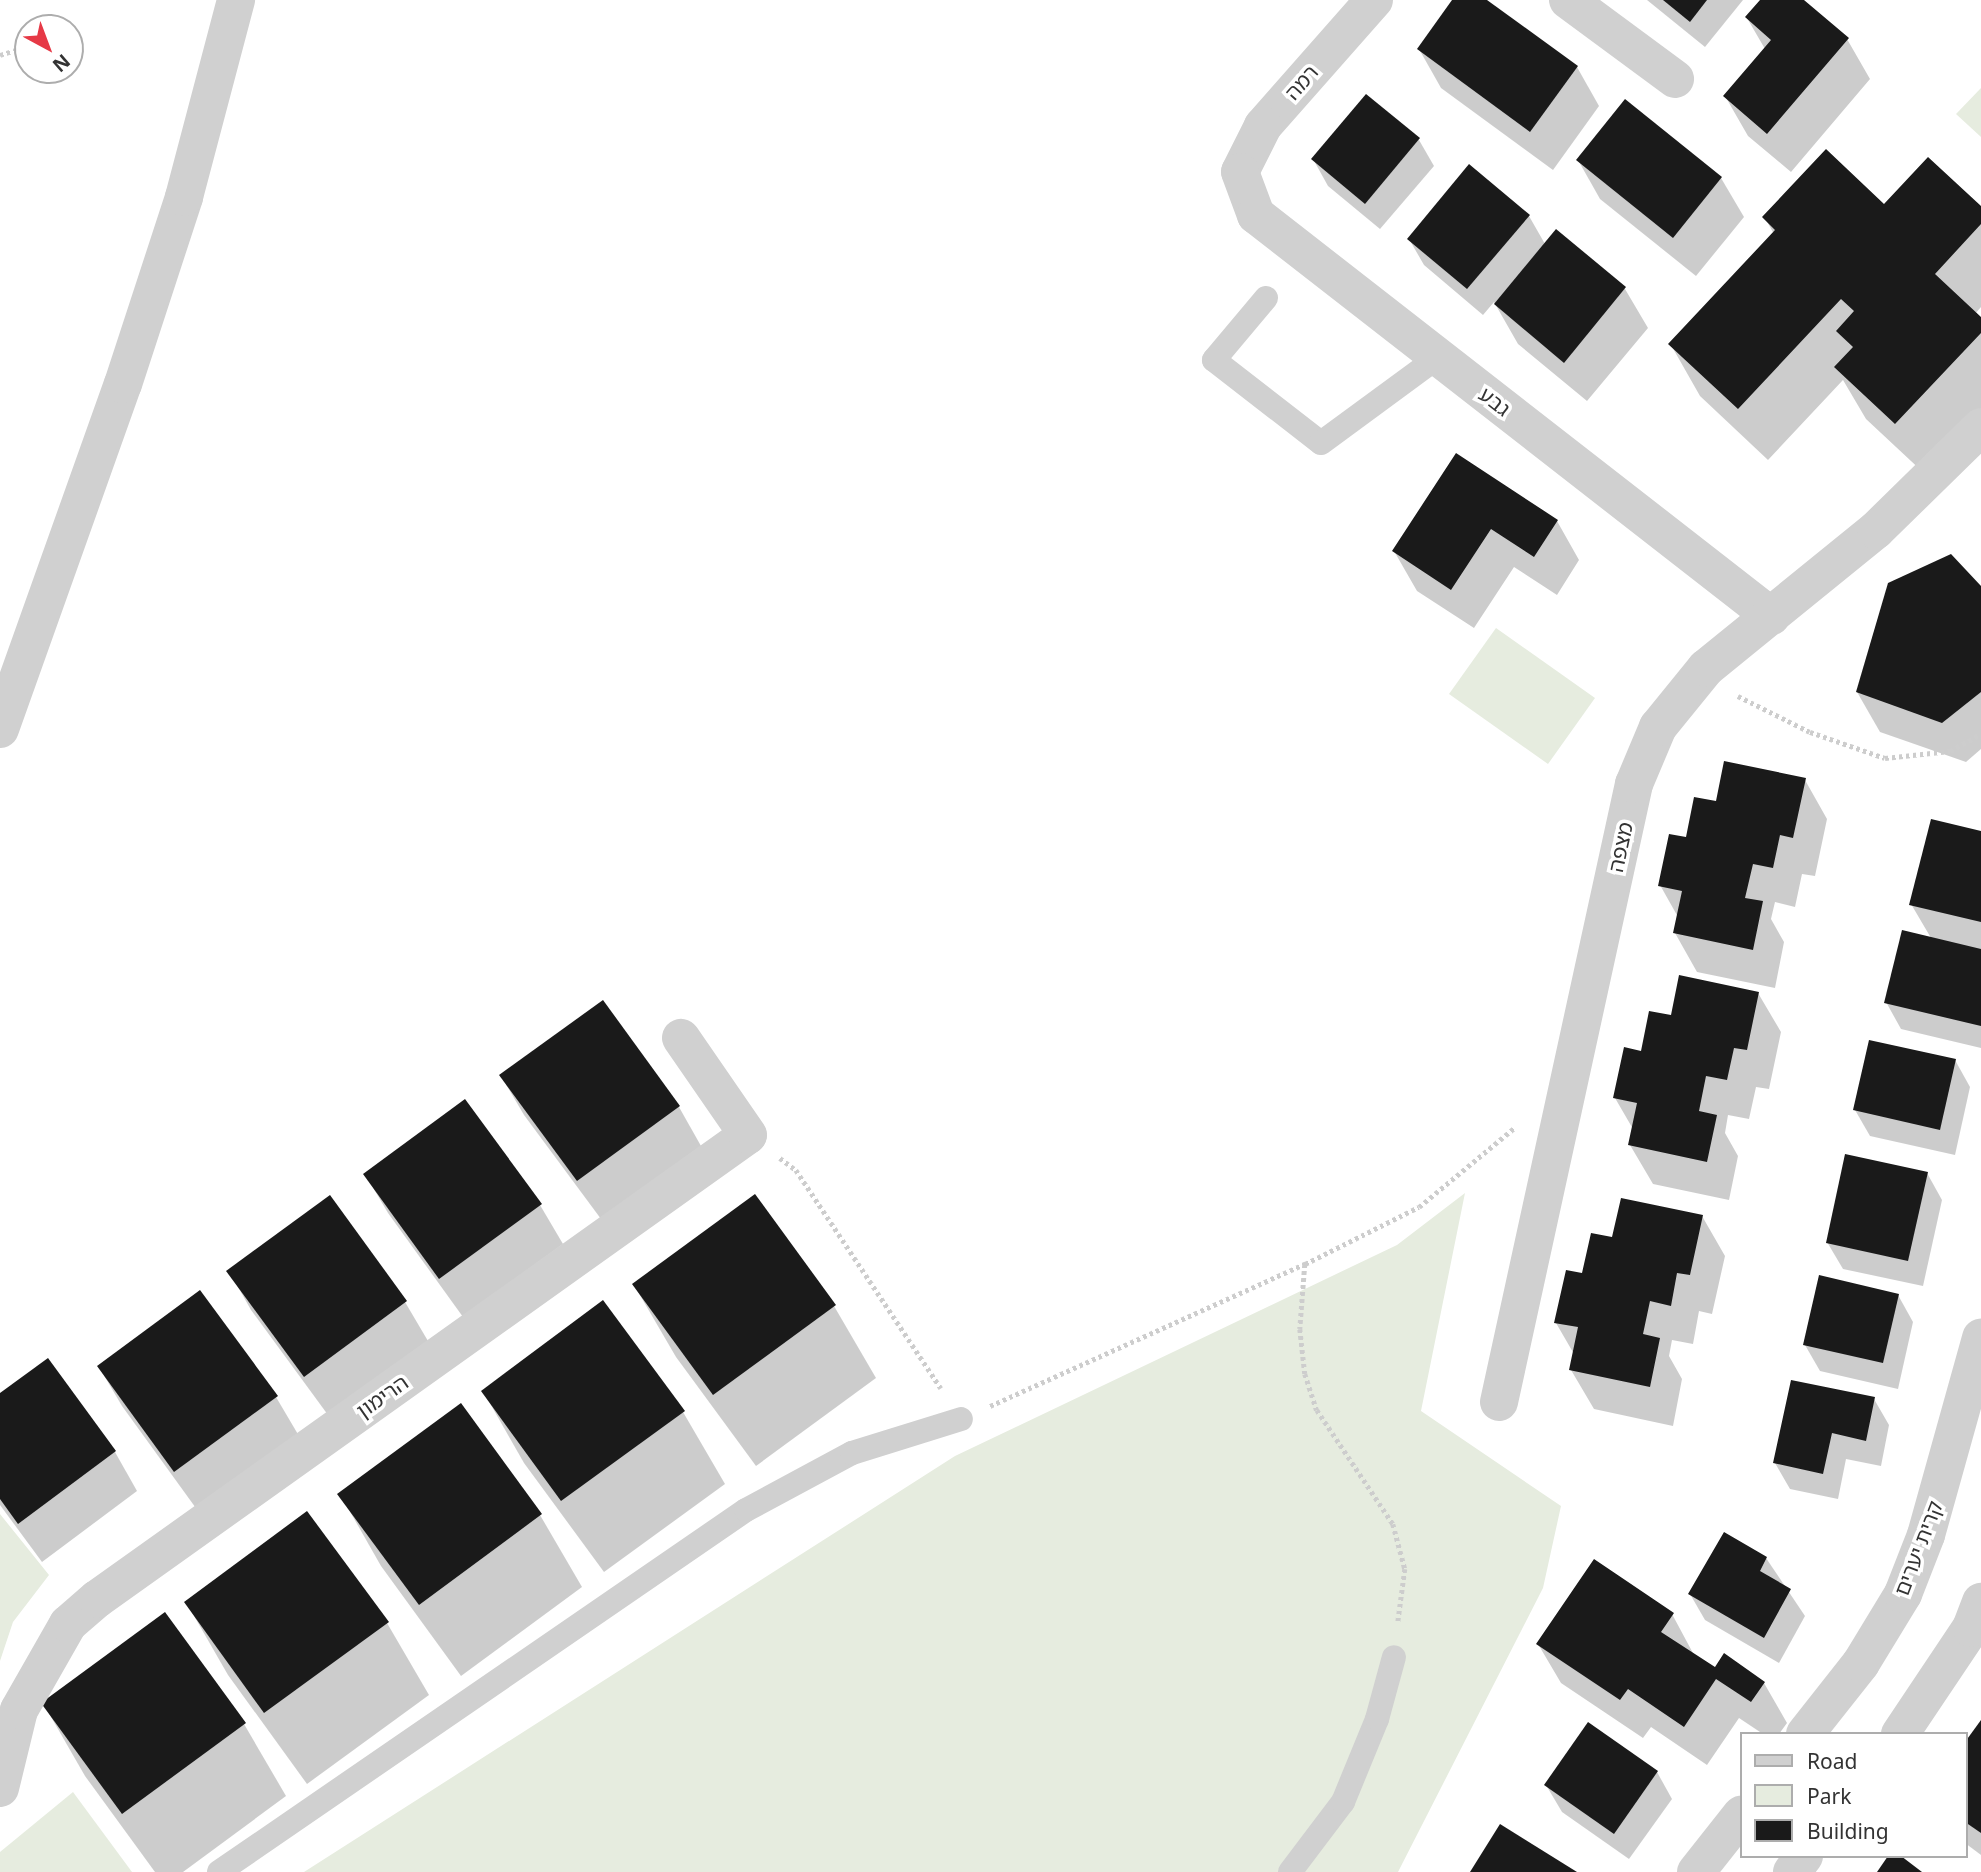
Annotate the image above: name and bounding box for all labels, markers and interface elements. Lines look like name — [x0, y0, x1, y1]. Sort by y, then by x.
north arrow — [14, 14, 84, 84]
text: N — [47, 48, 76, 78]
street label: רמה — [1279, 59, 1323, 105]
street label: גבע — [1474, 381, 1516, 421]
street label: מצפה — [1602, 820, 1638, 874]
street label: הרימון — [351, 1369, 413, 1423]
street label: קרית יערים — [1888, 1497, 1948, 1599]
legend — [1740, 1732, 1967, 1858]
text: Road — [1807, 1747, 1857, 1775]
text: Park — [1807, 1782, 1851, 1810]
text: Building — [1807, 1817, 1889, 1845]

